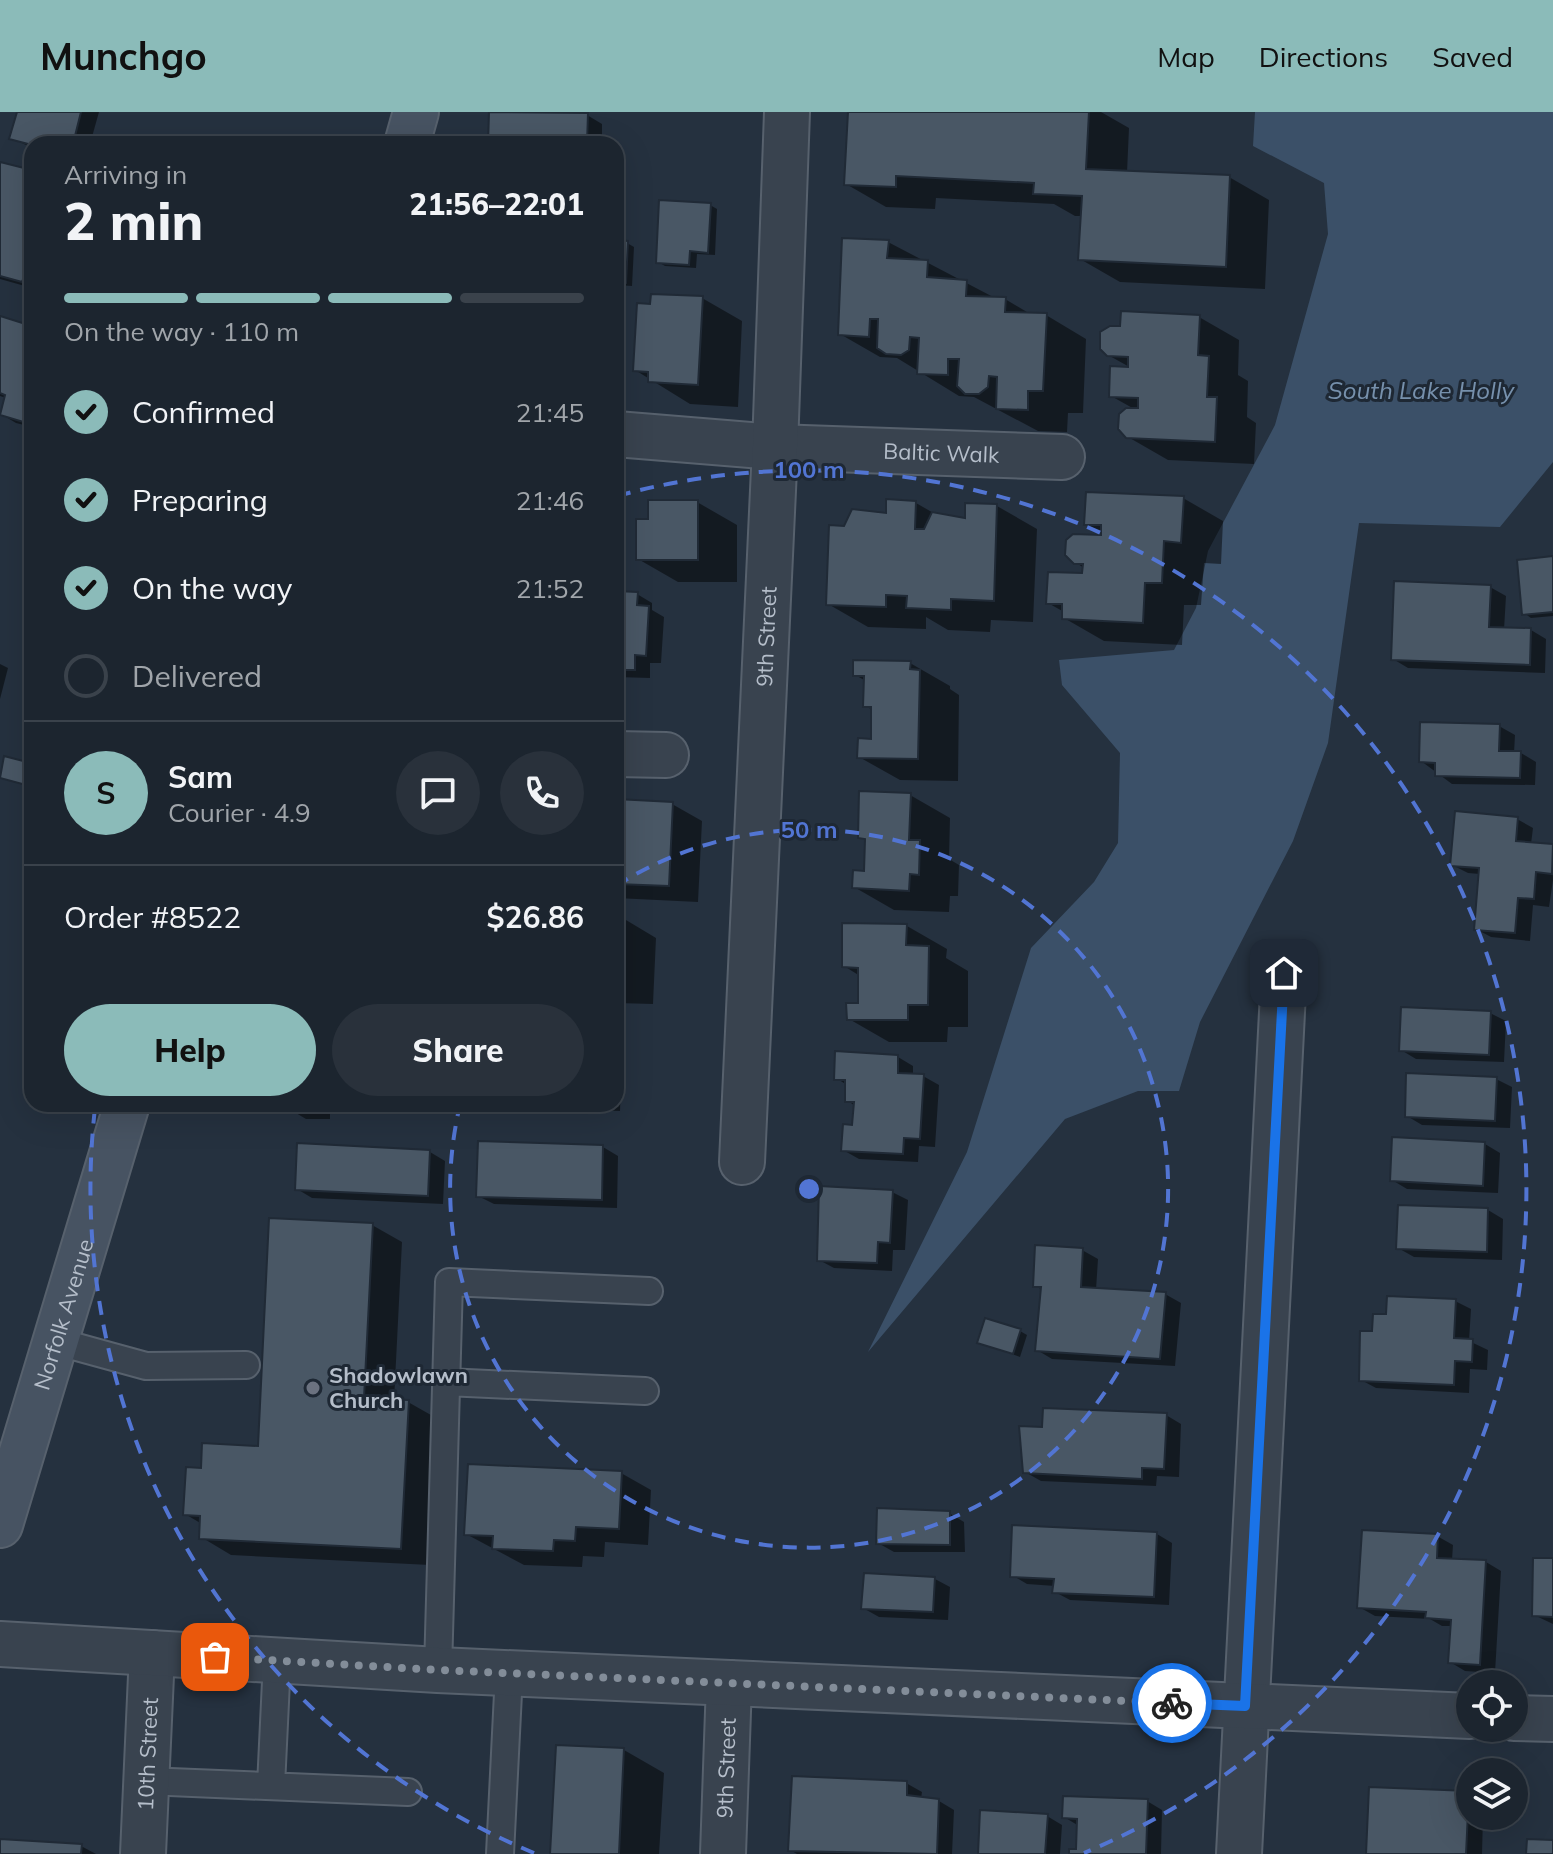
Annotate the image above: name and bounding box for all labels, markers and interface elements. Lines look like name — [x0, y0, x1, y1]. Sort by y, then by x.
text: Munchgo — [40, 32, 207, 80]
text: Map — [1157, 39, 1215, 74]
text: Directions — [1259, 39, 1388, 74]
text: Saved — [1432, 39, 1513, 74]
text: Arriving in — [64, 158, 187, 191]
text: 21:56–22:01 — [409, 185, 584, 223]
text: 2 min — [64, 188, 203, 253]
text: On the way · 110 m — [64, 315, 299, 348]
water label: South Lake Holly — [1328, 375, 1515, 405]
icon: check — [64, 390, 108, 434]
text: Confirmed — [132, 393, 275, 431]
text: 21:45 — [516, 396, 584, 429]
street label: Baltic Walk — [883, 437, 1000, 469]
text: 100 m — [773, 454, 845, 484]
icon: check — [64, 478, 108, 522]
text: Preparing — [132, 481, 268, 519]
text: 21:46 — [516, 484, 584, 517]
icon: check — [64, 566, 108, 610]
text: On the way — [132, 569, 292, 607]
text: 21:52 — [516, 572, 584, 605]
street label: 9th Street — [750, 585, 783, 687]
text: Delivered — [132, 657, 262, 695]
button: chat — [396, 751, 480, 835]
button: phone — [500, 751, 584, 835]
text: Sam — [168, 758, 233, 796]
text: S — [96, 774, 116, 812]
text: Courier · 4.9 — [168, 796, 311, 829]
text: 50 m — [781, 814, 837, 844]
text: Order #8522 — [64, 898, 241, 936]
text: $26.86 — [487, 898, 584, 936]
pin — [1250, 939, 1318, 1007]
icon: home — [1262, 951, 1306, 995]
button: Help — [64, 1004, 316, 1096]
button: Share — [332, 1004, 584, 1096]
centre of rings — [795, 1175, 823, 1203]
street label: Norfolk Avenue — [28, 1236, 100, 1393]
place label: Shadowlawn Church — [329, 1361, 468, 1414]
marker: Shadowlawn Church — [304, 1379, 322, 1397]
pin — [181, 1623, 249, 1691]
icon: bag — [193, 1635, 237, 1679]
courier — [1132, 1663, 1212, 1743]
map controls — [1456, 1670, 1528, 1830]
button: locate — [1456, 1670, 1528, 1742]
icon: bike — [1150, 1681, 1194, 1725]
street label: 10th Street — [131, 1696, 164, 1811]
street label: 9th Street — [710, 1717, 742, 1819]
button: layers — [1456, 1758, 1528, 1830]

